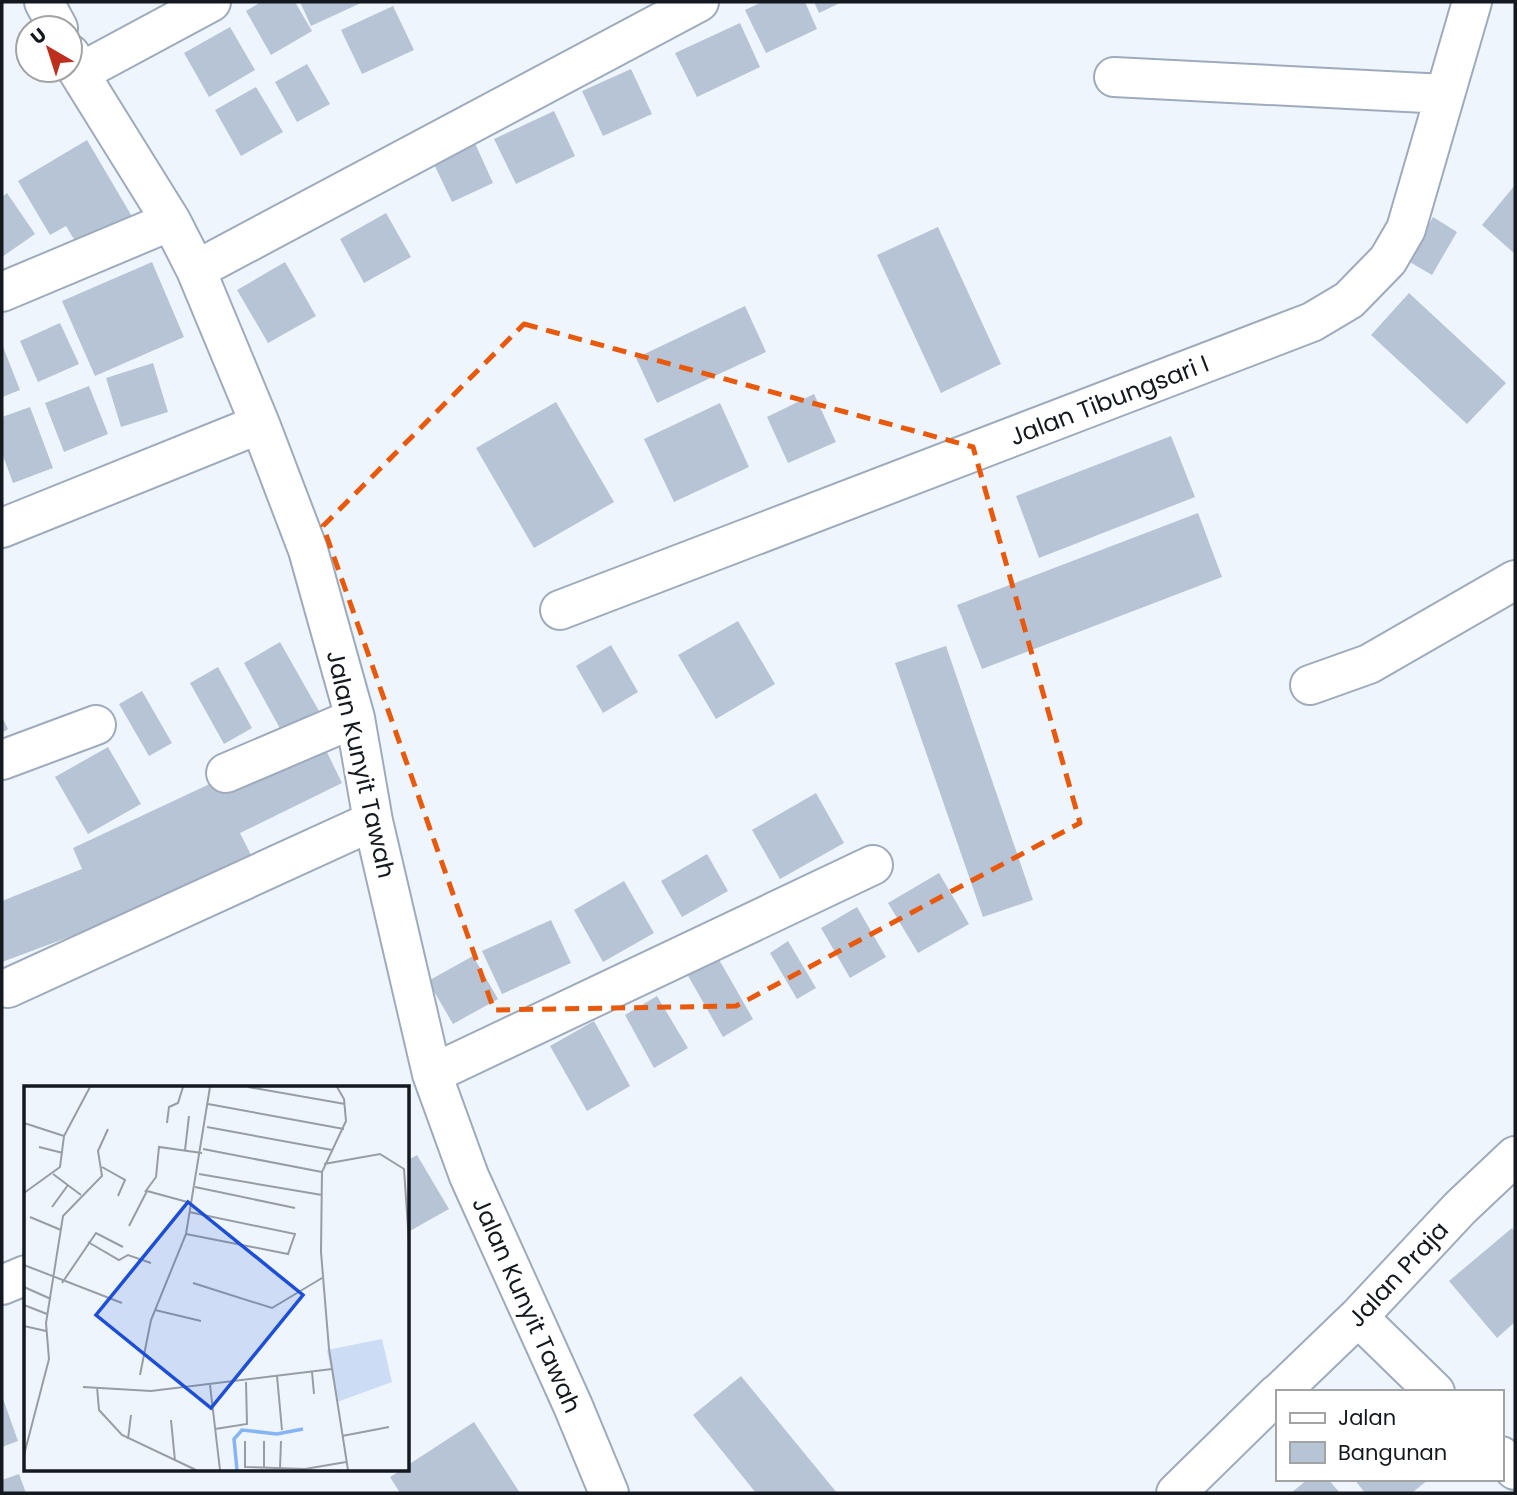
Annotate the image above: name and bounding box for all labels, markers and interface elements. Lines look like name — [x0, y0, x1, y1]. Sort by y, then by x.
north arrow — [14, 14, 84, 84]
text: U — [25, 21, 52, 51]
street label: Jalan Tibungsari I — [1005, 347, 1213, 453]
street label: Jalan Kunyit Tawah — [319, 647, 403, 881]
inset map — [24, 1086, 410, 1470]
street label: Jalan Kunyit Tawah — [465, 1192, 589, 1418]
street label: Jalan Praja — [1340, 1214, 1456, 1334]
legend — [1276, 1390, 1503, 1481]
text: Jalan — [1338, 1403, 1396, 1432]
text: Bangunan — [1338, 1438, 1447, 1467]

